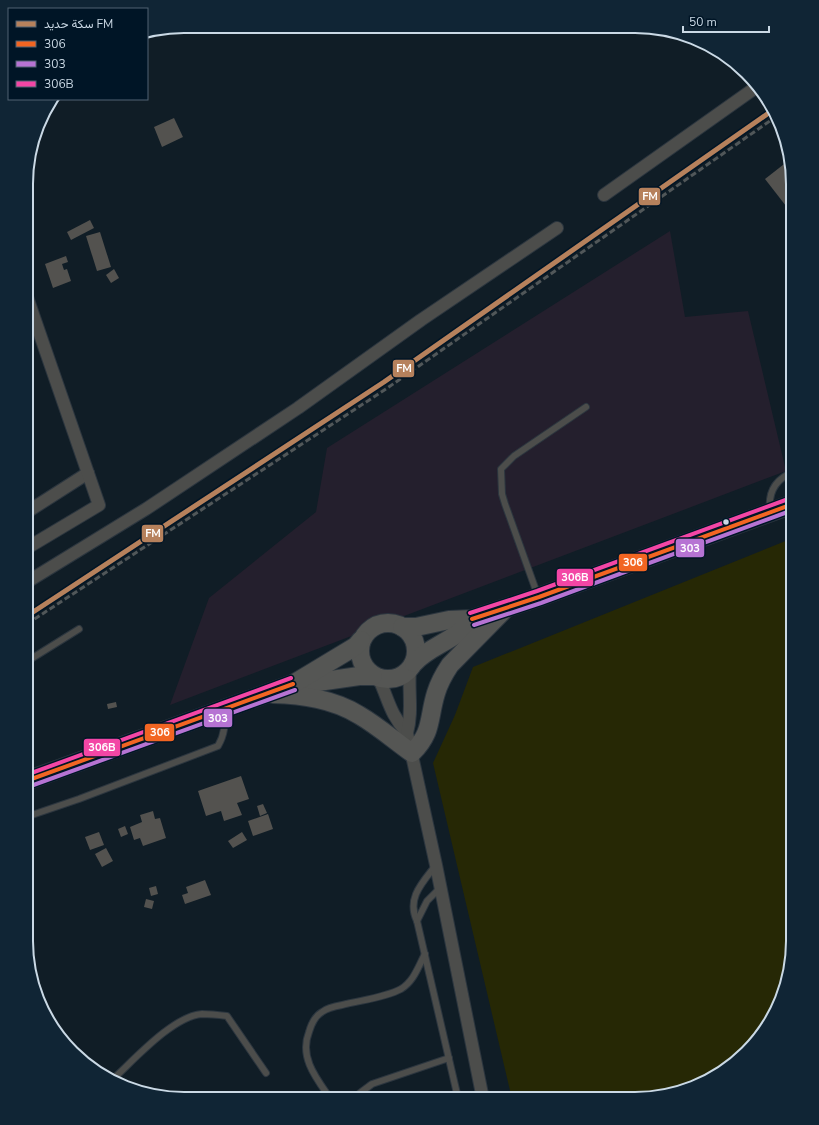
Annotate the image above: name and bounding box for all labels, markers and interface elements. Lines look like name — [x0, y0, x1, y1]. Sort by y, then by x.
legend — [8, 8, 148, 100]
scale bar — [683, 8, 769, 34]
text: 50 m — [689, 14, 717, 30]
text: سكة حديد FM — [44, 16, 113, 32]
text: 306 — [44, 36, 66, 52]
text: 303 — [44, 56, 66, 72]
text: 306B — [44, 76, 74, 92]
line badge: FM — [638, 187, 661, 206]
text: FM — [642, 189, 658, 204]
line badge: FM — [392, 359, 415, 378]
text: FM — [396, 361, 412, 376]
unlabelled marker — [721, 517, 731, 527]
line badge: FM — [141, 524, 164, 543]
text: FM — [145, 526, 161, 541]
line badge: 303 — [675, 538, 705, 558]
text: 303 — [680, 541, 700, 556]
line badge: 306 — [618, 553, 648, 572]
text: 306 — [623, 555, 643, 570]
line badge: 306B — [556, 568, 594, 587]
text: 306B — [561, 570, 589, 585]
line badge: 303 — [203, 708, 233, 728]
text: 303 — [208, 711, 228, 726]
line badge: 306 — [144, 723, 175, 742]
text: 306 — [150, 725, 170, 740]
line badge: 306B — [83, 738, 121, 757]
text: 306B — [88, 740, 116, 755]

